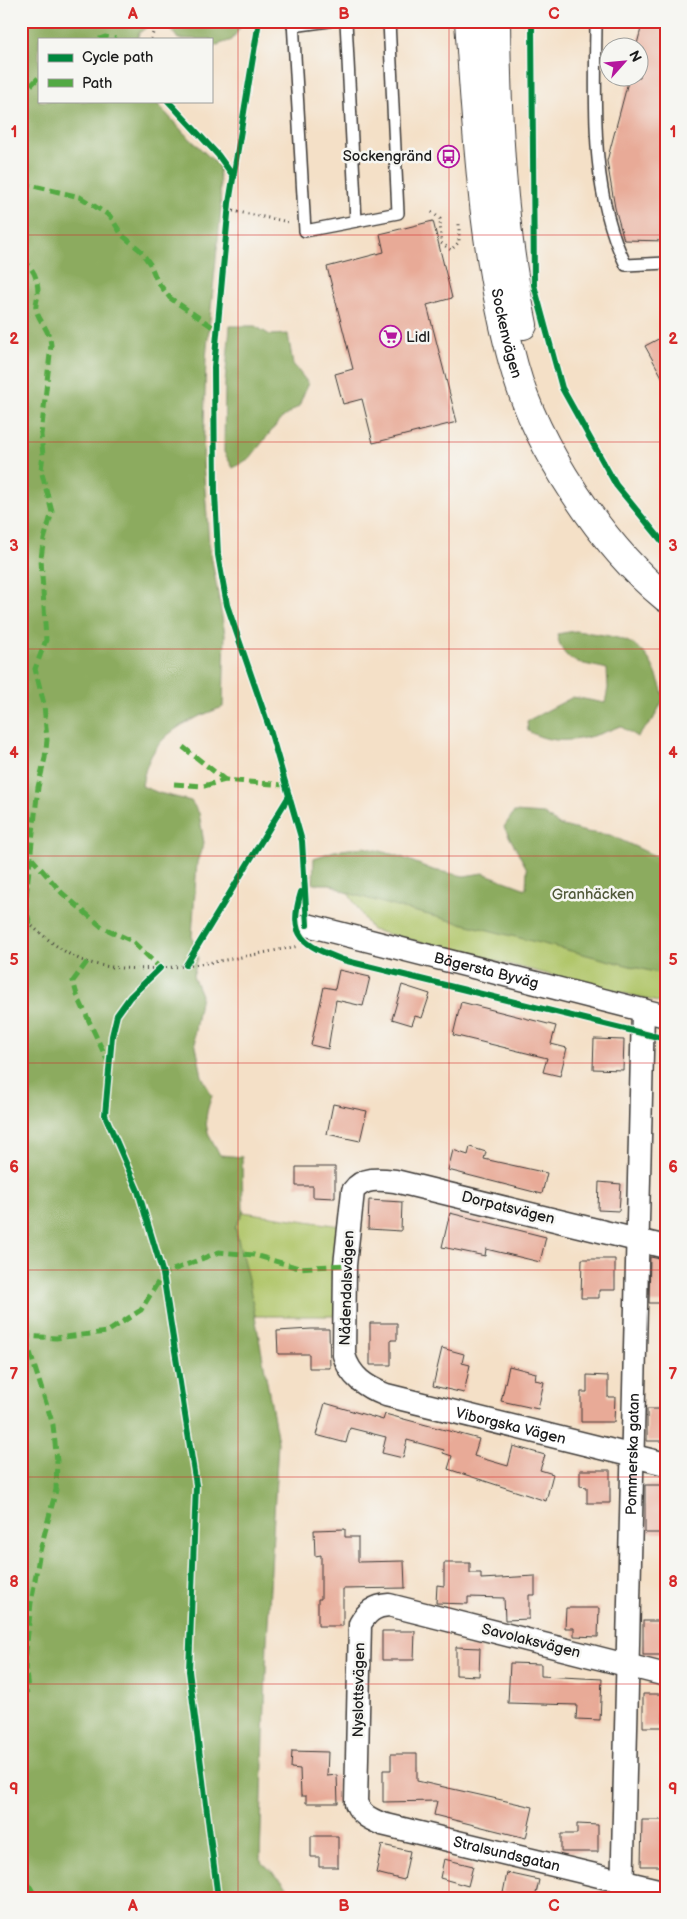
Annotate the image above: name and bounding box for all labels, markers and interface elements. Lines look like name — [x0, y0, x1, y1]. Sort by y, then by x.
text: A — [127, 5, 138, 24]
text: B — [338, 5, 350, 24]
text: C — [548, 5, 560, 24]
legend — [38, 38, 212, 102]
north arrow — [600, 38, 650, 88]
text: Cycle path — [82, 48, 153, 67]
text: N — [625, 48, 645, 65]
text: Path — [82, 74, 112, 93]
text: 1 — [11, 123, 17, 142]
text: 1 — [670, 123, 676, 142]
bus stop icon: Sockengränd — [436, 144, 460, 168]
place label: Sockengränd — [343, 147, 432, 166]
street label: Sockenvägen — [487, 287, 527, 380]
supermarket icon: Lidl — [378, 325, 402, 349]
place label: Lidl — [406, 328, 430, 347]
text: 2 — [9, 330, 19, 349]
text: 2 — [668, 330, 678, 349]
text: 3 — [9, 537, 19, 556]
text: 3 — [668, 537, 678, 556]
text: 4 — [9, 744, 19, 763]
text: 4 — [668, 744, 678, 763]
park label: Granhäcken — [552, 885, 634, 904]
street label: Bägersta Byväg — [432, 948, 541, 993]
text: 5 — [9, 951, 19, 970]
text: 5 — [668, 951, 678, 970]
text: 6 — [9, 1158, 19, 1177]
text: 6 — [668, 1158, 678, 1177]
street label: Dorpatsvägen — [459, 1187, 557, 1229]
street label: Nådendalsvägen — [335, 1230, 359, 1346]
text: 7 — [10, 1365, 19, 1384]
text: 7 — [669, 1365, 678, 1384]
street label: Pommerska gatan — [622, 1393, 643, 1515]
street label: Viborgska Vägen — [454, 1403, 568, 1448]
text: 8 — [9, 1573, 19, 1592]
text: 8 — [668, 1573, 678, 1592]
street label: Savolaksvägen — [480, 1620, 582, 1662]
street label: Nyslottsvägen — [349, 1642, 369, 1738]
text: 9 — [9, 1780, 19, 1799]
text: 9 — [668, 1780, 678, 1799]
street label: Stralsundsgatan — [452, 1832, 562, 1876]
text: A — [127, 1897, 138, 1916]
text: B — [338, 1897, 350, 1916]
text: C — [548, 1897, 560, 1916]

